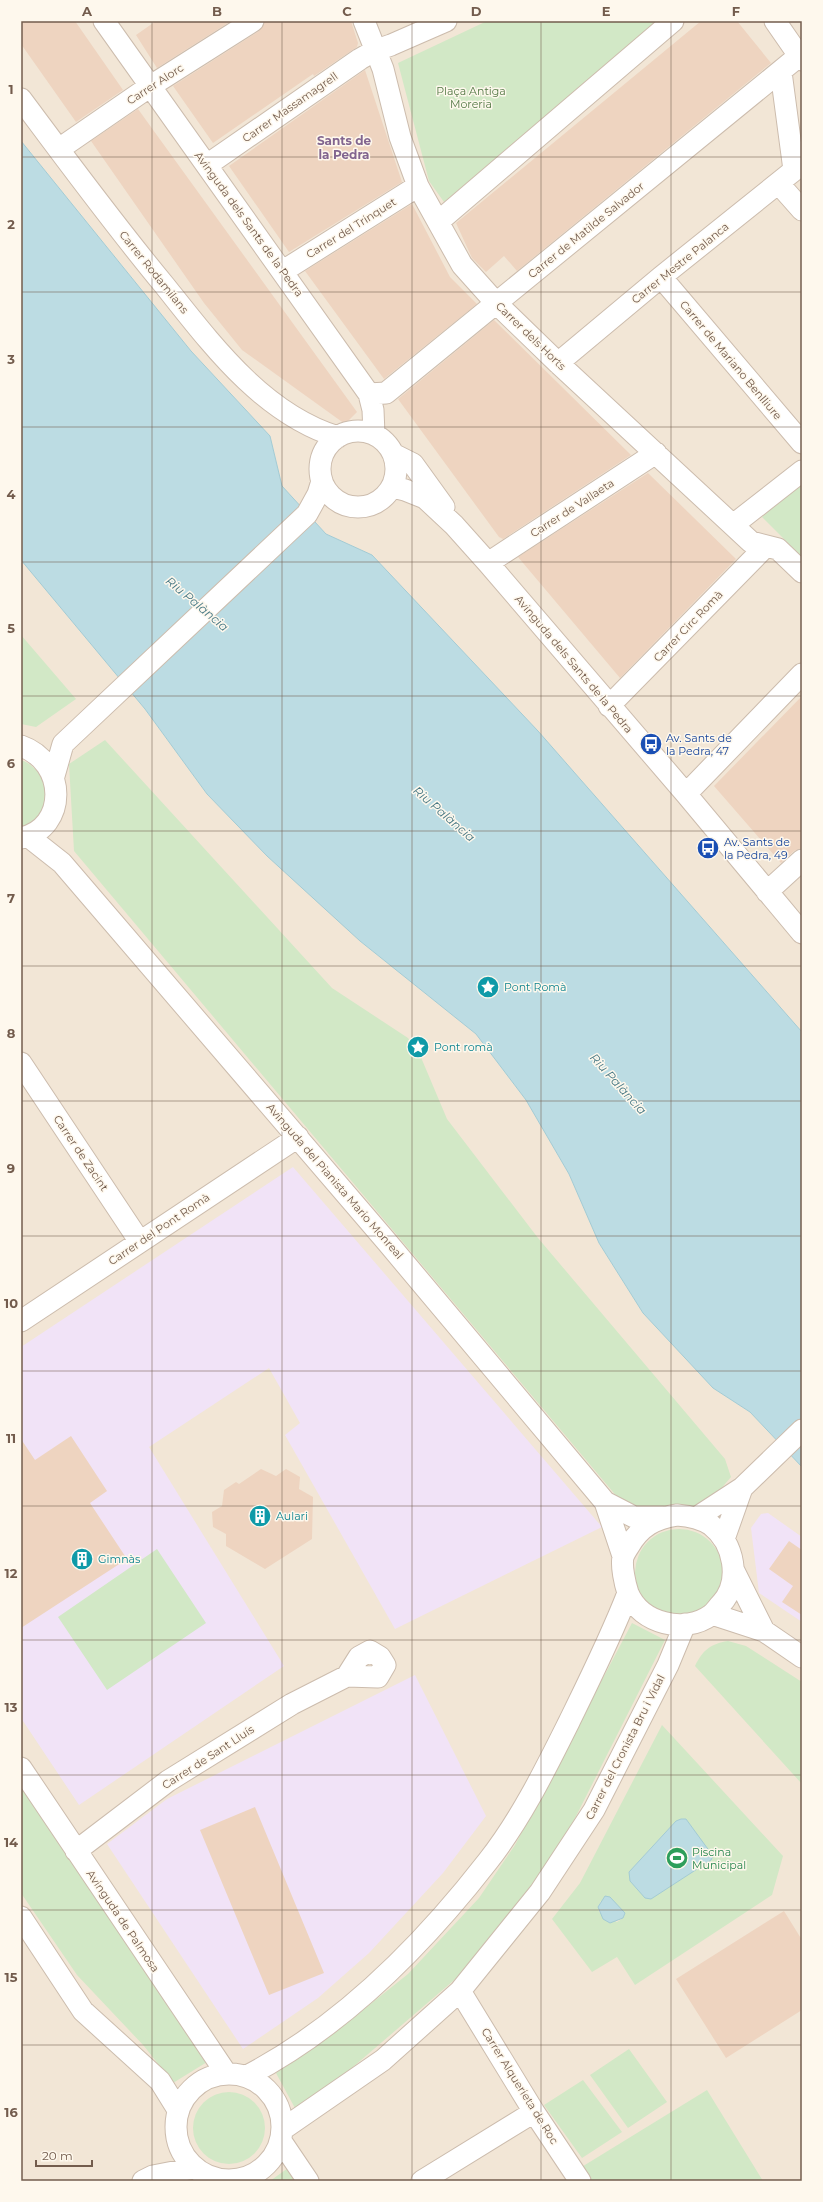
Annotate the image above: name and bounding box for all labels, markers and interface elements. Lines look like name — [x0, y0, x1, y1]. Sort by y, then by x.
text: A — [81, 3, 93, 19]
text: B — [212, 3, 222, 19]
text: C — [342, 3, 352, 19]
text: D — [471, 3, 482, 19]
text: E — [602, 3, 611, 19]
text: F — [732, 3, 740, 19]
street label: Carrer Alorc — [124, 60, 186, 108]
street label: Carrer Massamagrell — [239, 69, 341, 145]
text: 1 — [8, 81, 14, 97]
park label: Plaça Antiga Moreria — [436, 84, 506, 111]
district label: Sants de la Pedra — [317, 133, 372, 162]
street label: Avinguda dels Sants de la Pedra — [192, 149, 306, 299]
street label: Carrer de Matilde Salvador — [525, 179, 647, 281]
street label: Carrer del Trinquet — [303, 194, 399, 261]
text: 2 — [7, 216, 15, 232]
street label: Carrer Mestre Palanca — [628, 219, 732, 307]
street label: Carrer Rodamilans — [116, 228, 192, 317]
street label: Carrer de Mariano Benlliure — [677, 298, 785, 423]
street label: Carrer dels Horts — [493, 299, 570, 374]
text: 3 — [6, 351, 15, 367]
street label: Carrer de Vallaeta — [527, 476, 617, 540]
text: 4 — [7, 486, 16, 502]
water label: Riu Palància — [163, 573, 232, 634]
street label: Carrer Circ Romà — [650, 587, 726, 665]
street label: Avinguda dels Sants de la Pedra — [512, 592, 636, 736]
text: 5 — [7, 620, 15, 636]
bus stop icon: Av. Sants de la Pedra, 47 — [638, 731, 664, 757]
place label: Av. Sants de la Pedra, 47 — [666, 731, 732, 758]
text: 6 — [7, 755, 16, 771]
water label: Riu Palància — [410, 783, 478, 845]
bus stop icon: Av. Sants de la Pedra, 49 — [695, 835, 721, 861]
place label: Av. Sants de la Pedra, 49 — [724, 835, 790, 862]
text: 7 — [7, 890, 15, 906]
place icon: Pont Romà — [475, 974, 501, 1000]
place label: Pont Romà — [504, 980, 566, 994]
text: 8 — [7, 1025, 16, 1041]
place icon: Pont romà — [405, 1034, 431, 1060]
place label: Pont romà — [434, 1040, 493, 1054]
water label: Riu Palància — [587, 1050, 650, 1117]
street label: Avinguda del Pianista Mario Monreal — [264, 1100, 406, 1262]
street label: Carrer de Zacint — [50, 1112, 112, 1194]
text: 9 — [7, 1160, 15, 1176]
street label: Carrer del Pont Romà — [106, 1190, 212, 1268]
text: 10 — [4, 1295, 18, 1311]
text: 11 — [6, 1430, 16, 1446]
building icon: Aulari — [247, 1503, 273, 1529]
place label: Aulari — [276, 1509, 308, 1523]
building icon: Gimnàs — [69, 1546, 95, 1572]
place label: Gimnàs — [98, 1552, 141, 1566]
text: 12 — [5, 1565, 18, 1581]
street label: Carrer del Cronista Bru i Vidal — [582, 1672, 668, 1822]
text: 13 — [5, 1699, 18, 1715]
street label: Carrer de Sant Lluís — [159, 1722, 257, 1792]
text: 14 — [4, 1834, 18, 1850]
sports icon: Piscina Municipal — [664, 1845, 690, 1871]
place label: Piscina Municipal — [692, 1845, 746, 1872]
street label: Avinguda de Palmosa — [84, 1867, 162, 1975]
text: 15 — [5, 1969, 18, 1985]
street label: Carrer Alquerieta de Roc — [478, 2025, 562, 2147]
text: 16 — [4, 2104, 18, 2120]
scale bar — [36, 2142, 92, 2168]
text: 20 m — [42, 2148, 73, 2163]

